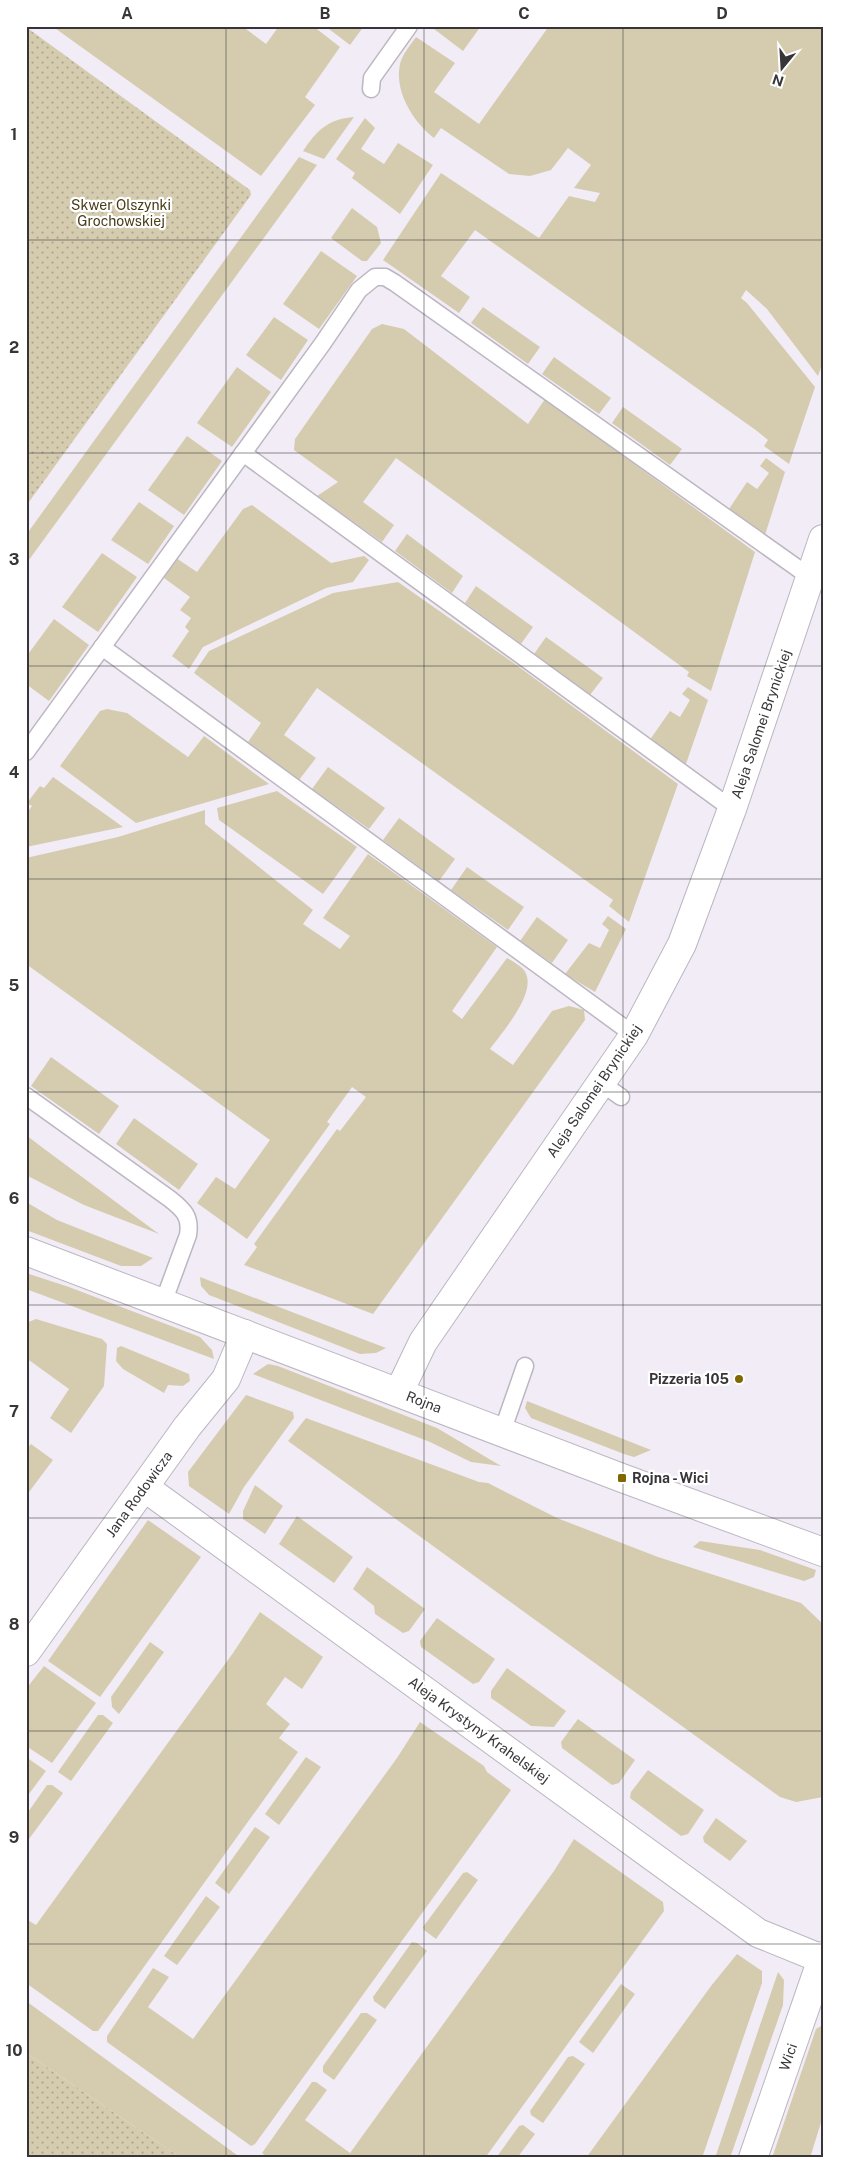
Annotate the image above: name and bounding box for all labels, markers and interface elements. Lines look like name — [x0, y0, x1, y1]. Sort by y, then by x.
text: A — [121, 4, 133, 23]
text: B — [320, 4, 331, 23]
text: C — [518, 4, 530, 23]
text: D — [716, 4, 728, 23]
north arrow — [756, 42, 806, 92]
text: N — [770, 71, 786, 90]
text: 1 — [11, 125, 17, 144]
park label: Skwer Olszynki Grochowskiej — [71, 197, 171, 229]
text: 2 — [9, 338, 19, 357]
text: 3 — [9, 550, 19, 569]
street label: Aleja Salomei Brynickiej — [728, 647, 794, 801]
text: 4 — [9, 763, 20, 782]
text: 5 — [9, 976, 20, 995]
street label: Aleja Salomei Brynickiej — [543, 1021, 645, 1161]
text: 6 — [9, 1189, 19, 1208]
place label: Pizzeria 105 — [649, 1371, 729, 1387]
marker: Pizzeria 105 — [733, 1373, 745, 1385]
street label: Rojna — [404, 1388, 444, 1416]
text: 7 — [9, 1402, 19, 1421]
street label: Jana Rodowicza — [103, 1448, 175, 1540]
place label: Rojna - Wici — [632, 1470, 708, 1486]
marker: Rojna - Wici — [616, 1472, 628, 1484]
text: 8 — [9, 1615, 20, 1634]
street label: Aleja Krystyny Krahelskiej — [405, 1673, 553, 1787]
text: 9 — [9, 1828, 19, 1847]
text: 10 — [5, 2041, 23, 2060]
street label: Wici — [776, 2041, 800, 2073]

